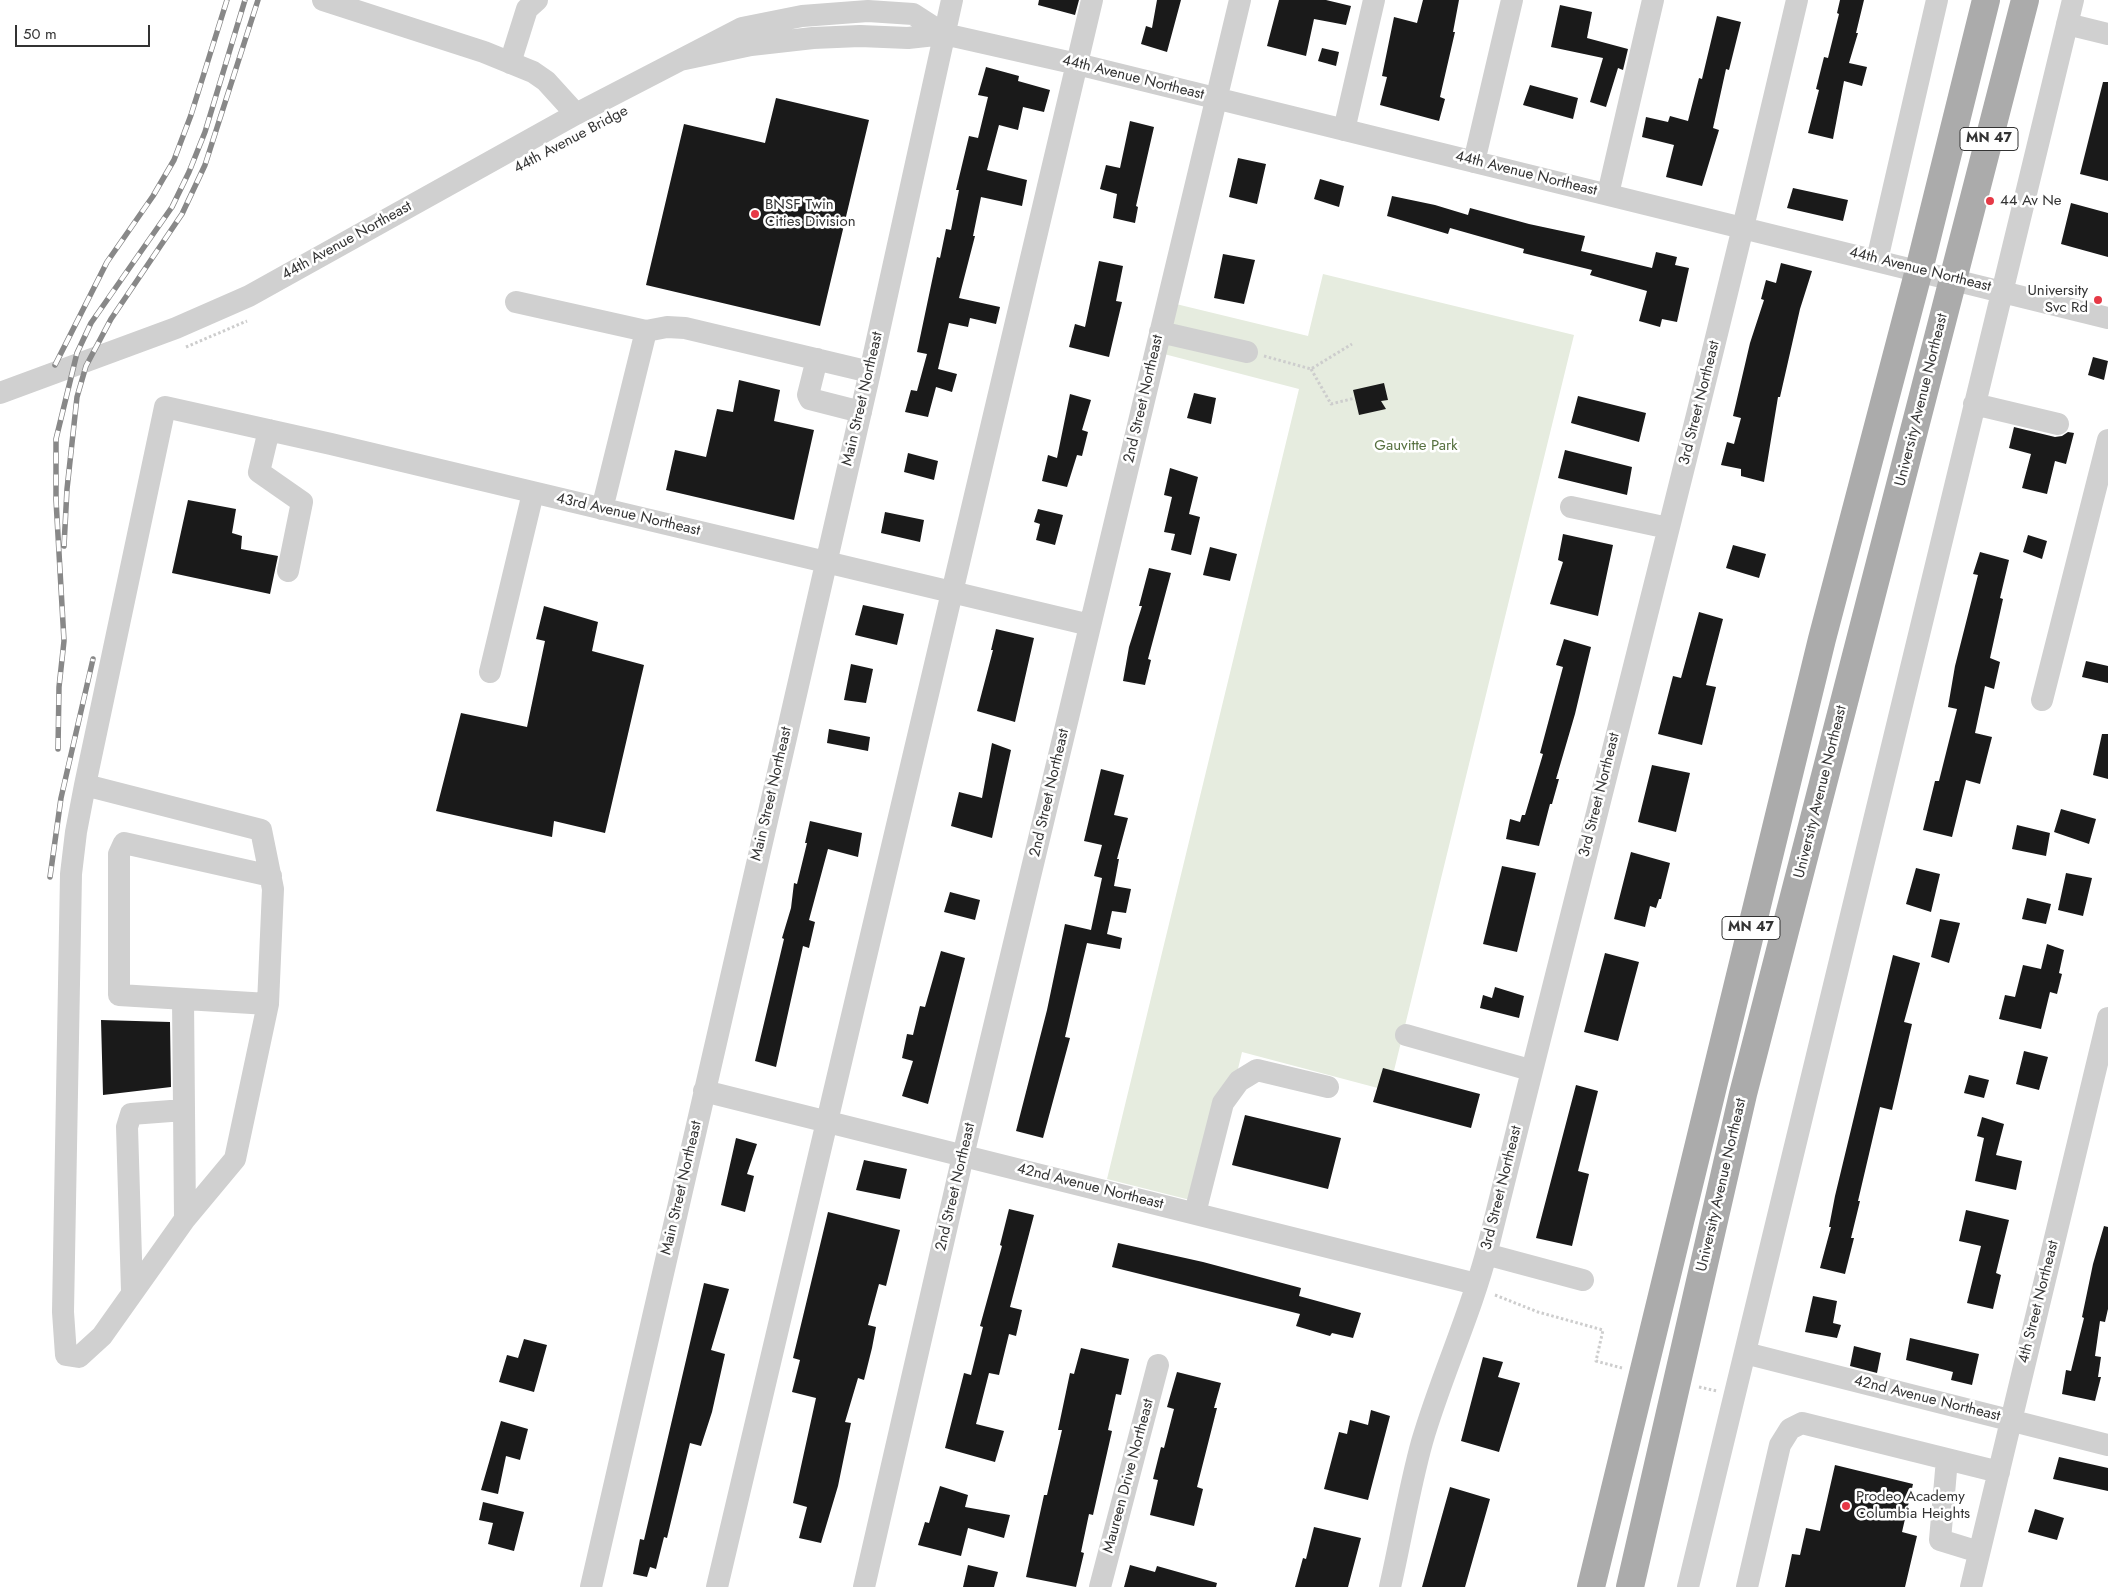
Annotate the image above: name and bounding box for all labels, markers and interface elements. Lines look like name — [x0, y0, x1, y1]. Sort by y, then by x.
scale bar — [18, 15, 152, 47]
text: 50 m — [23, 23, 57, 45]
street label: 44th Avenue Northeast — [1060, 52, 1206, 104]
street label: 44th Avenue Bridge — [511, 102, 631, 178]
road number: MN 47 — [1960, 128, 2018, 150]
street label: 44th Avenue Northeast — [1453, 148, 1599, 200]
place label: 44 Av Ne — [2000, 192, 2062, 210]
marker: 44 Av Ne — [1984, 195, 1996, 207]
place label: BNSF Twin Cities Division — [765, 196, 856, 231]
street label: 44th Avenue Northeast — [279, 198, 415, 284]
marker: BNSF Twin Cities Division — [749, 208, 761, 220]
street label: 44th Avenue Northeast — [1847, 244, 1993, 296]
place label: University Svc Rd — [2027, 282, 2088, 317]
marker: University Svc Rd — [2092, 294, 2104, 306]
street label: University Avenue Northeast — [1892, 312, 1952, 488]
street label: Main Street Northeast — [839, 330, 887, 468]
street label: 2nd Street Northeast — [1121, 333, 1167, 465]
street label: 3rd Street Northeast — [1676, 339, 1724, 467]
park label: Gauvitte Park — [1374, 437, 1458, 455]
street label: 43rd Avenue Northeast — [554, 490, 702, 540]
street label: University Avenue Northeast — [1791, 704, 1851, 880]
street label: Main Street Northeast — [748, 725, 796, 863]
street label: 2nd Street Northeast — [1027, 727, 1073, 859]
street label: 3rd Street Northeast — [1576, 731, 1624, 859]
road number: MN 47 — [1722, 916, 1780, 940]
street label: University Avenue Northeast — [1693, 1097, 1751, 1273]
street label: Main Street Northeast — [658, 1119, 706, 1257]
street label: 2nd Street Northeast — [933, 1121, 979, 1253]
street label: 3rd Street Northeast — [1478, 1124, 1526, 1252]
street label: 42nd Avenue Northeast — [1015, 1160, 1165, 1214]
street label: 4th Street Northeast — [2015, 1239, 2063, 1365]
street label: 42nd Avenue Northeast — [1852, 1372, 2002, 1426]
street label: Maureen Drive Northeast — [1100, 1397, 1158, 1555]
place label: Prodeo Academy Columbia Heights — [1856, 1488, 1970, 1523]
marker: Prodeo Academy Columbia Heights — [1840, 1500, 1852, 1512]

